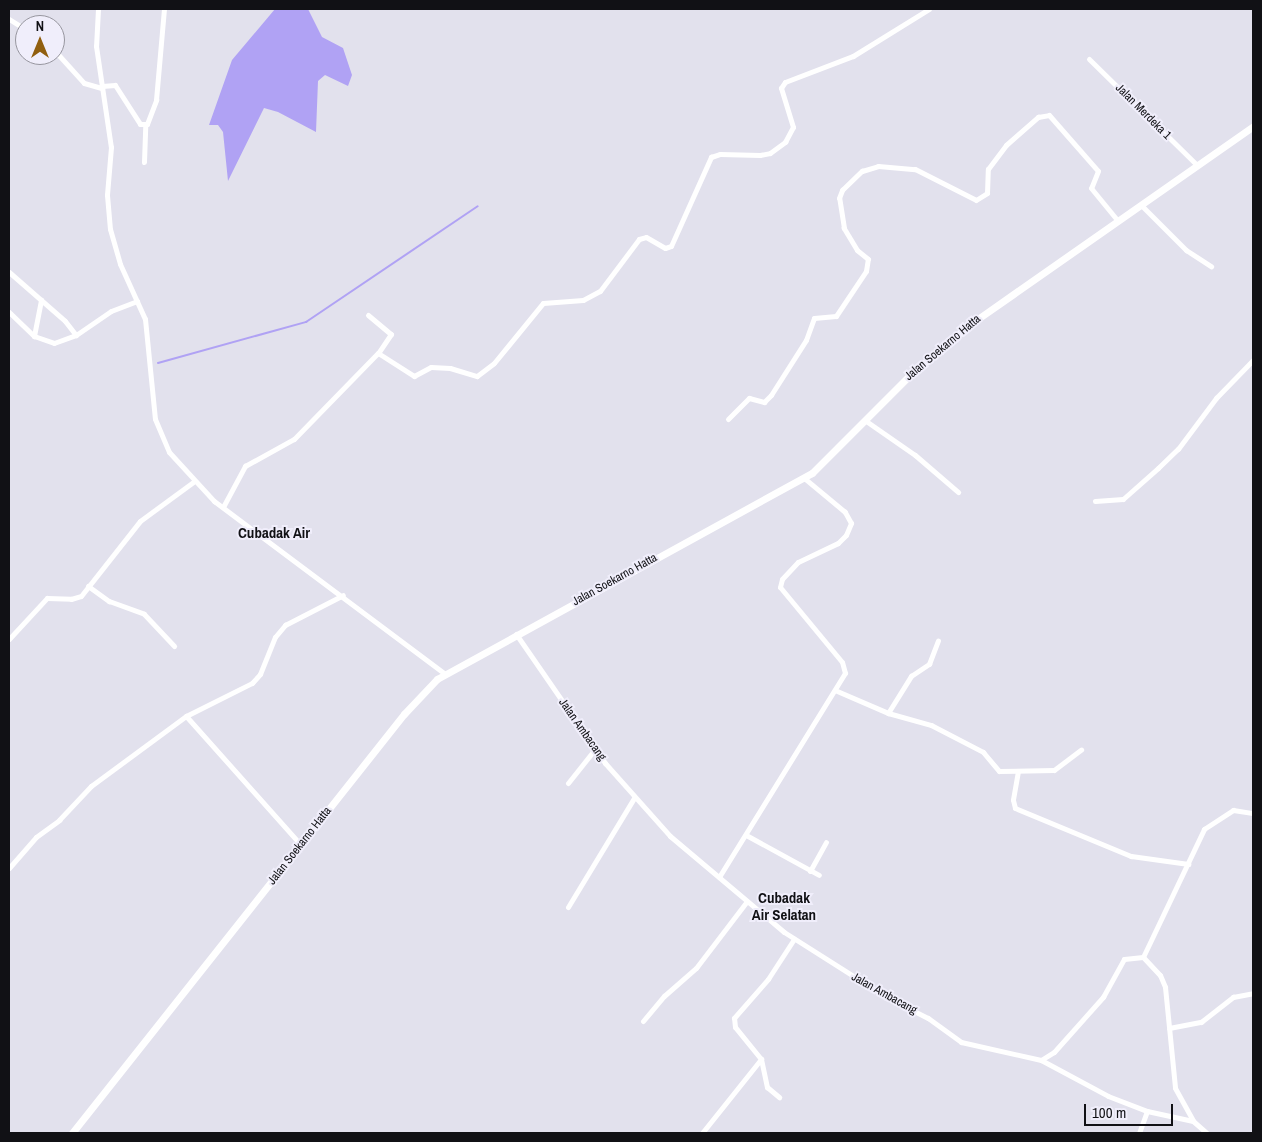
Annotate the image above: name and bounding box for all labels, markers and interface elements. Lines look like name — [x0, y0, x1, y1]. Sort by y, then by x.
north arrow — [15, 15, 65, 65]
text: N — [36, 17, 44, 35]
street label: Jalan Merdeka 1 — [1112, 81, 1174, 143]
street label: Jalan Soekarno Hatta — [902, 312, 984, 384]
district label: Cubadak Air — [238, 524, 310, 542]
street label: Jalan Soekarno Hatta — [570, 551, 660, 609]
street label: Jalan Ambacang — [555, 696, 609, 764]
street label: Jalan Soekarno Hatta — [265, 804, 335, 888]
district label: Cubadak Air Selatan — [752, 888, 816, 923]
street label: Jalan Ambacang — [848, 970, 920, 1018]
scale bar — [1087, 1094, 1176, 1126]
text: 100 m — [1092, 1102, 1126, 1123]

